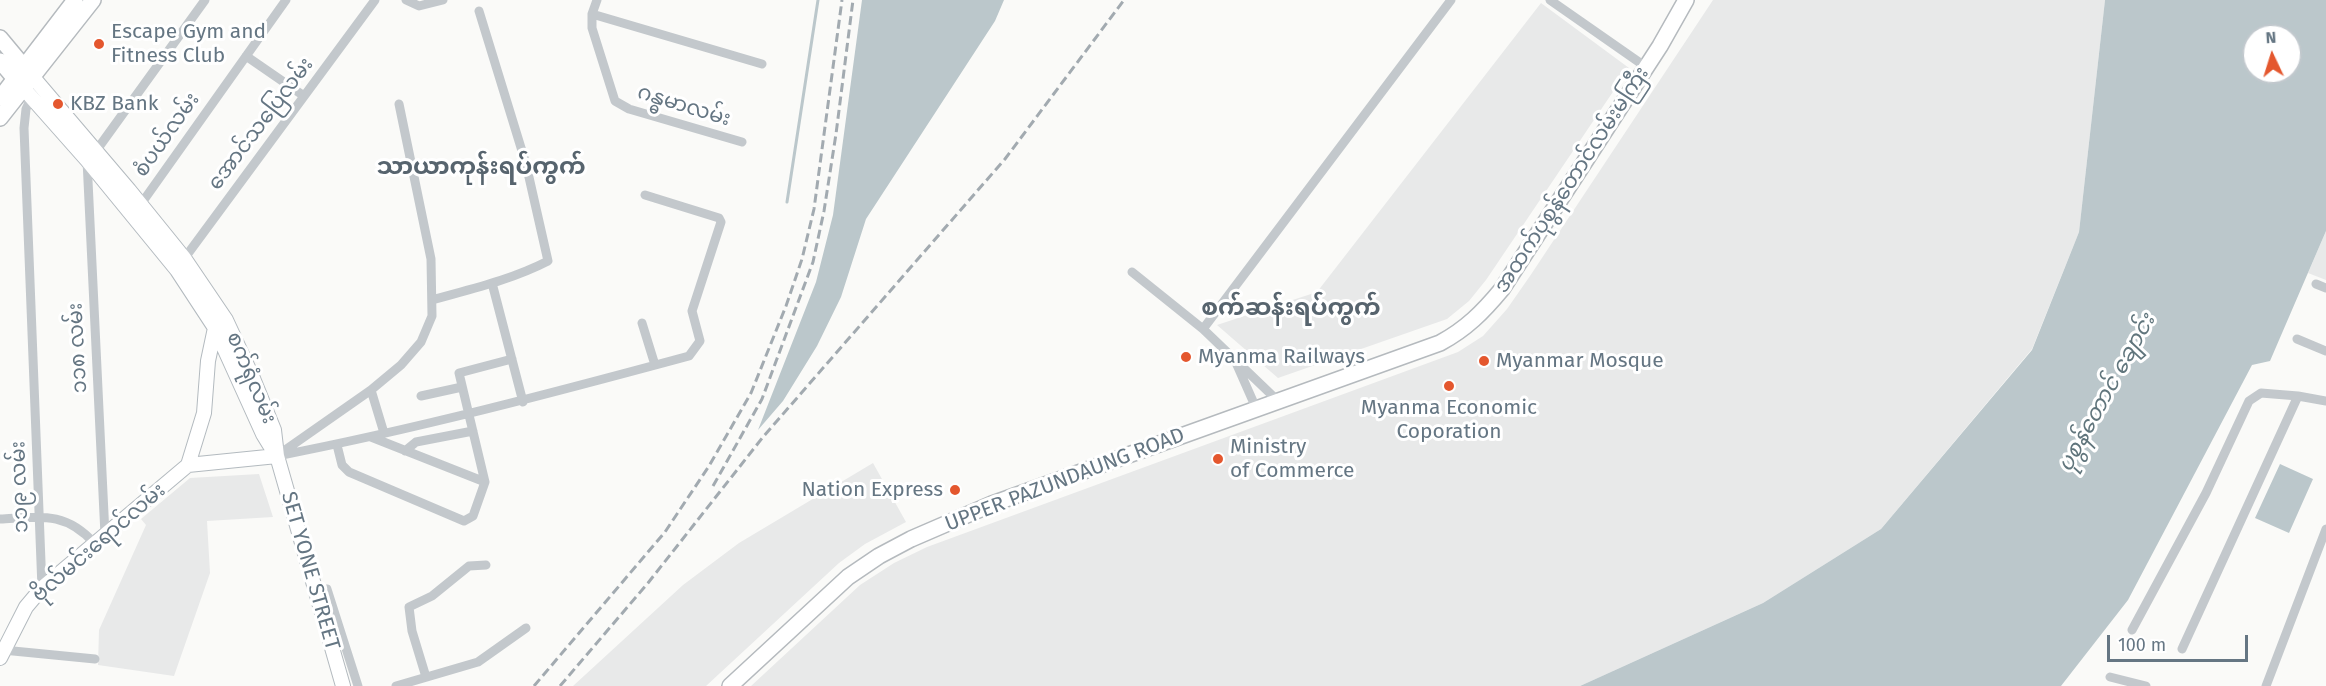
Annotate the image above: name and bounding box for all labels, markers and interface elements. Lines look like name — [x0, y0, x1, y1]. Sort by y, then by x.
place label: Escape Gym and Fitness Club — [111, 19, 266, 69]
north arrow — [2242, 24, 2302, 84]
text: N — [2265, 28, 2277, 47]
marker: Escape Gym and Fitness Club — [92, 37, 106, 51]
street label: အောင်သပြေလမ်း — [203, 53, 319, 195]
street label: အထက်ပုစွန်တောင်လမ်းမကြီး — [1489, 62, 1655, 298]
street label: ဂန္ဓမာလမ်း — [634, 80, 734, 132]
street label: စံပယ်လမ်း — [129, 88, 205, 182]
place label: KBZ Bank — [70, 91, 159, 117]
marker: KBZ Bank — [51, 97, 65, 111]
district label: သာယာကုန်းရပ်ကွက် — [376, 153, 586, 181]
district label: စက်ဆန်းရပ်ကွက် — [1201, 294, 1381, 322]
street label: ၁၁၈ လမ်း — [63, 302, 93, 394]
water label: ပုစွန်တောင် ချောင်း — [2053, 309, 2161, 477]
street label: စက်ရုံလမ်း — [220, 328, 282, 428]
place label: Myanma Railways — [1198, 344, 1365, 370]
place label: Myanmar Mosque — [1496, 348, 1664, 374]
marker: Myanma Railways — [1179, 350, 1193, 364]
marker: Myanmar Mosque — [1477, 354, 1491, 368]
marker: Myanma Economic Coporation — [1442, 379, 1456, 393]
place label: Myanma Economic Coporation — [1361, 395, 1537, 445]
street label: UPPER PAZUNDAUNG ROAD — [942, 423, 1188, 537]
place label: Ministry of Commerce — [1230, 434, 1354, 484]
street label: ၁၁၉ လမ်း — [6, 441, 34, 533]
marker: Ministry of Commerce — [1211, 452, 1225, 466]
place label: Nation Express — [801, 477, 943, 503]
street label: ဗိုလ်မင်းရောင်လမ်း — [27, 478, 171, 608]
marker: Nation Express — [948, 483, 962, 497]
street label: SET YONE STREET — [275, 489, 345, 653]
scale bar — [2110, 623, 2251, 661]
text: 100 m — [2118, 634, 2166, 656]

